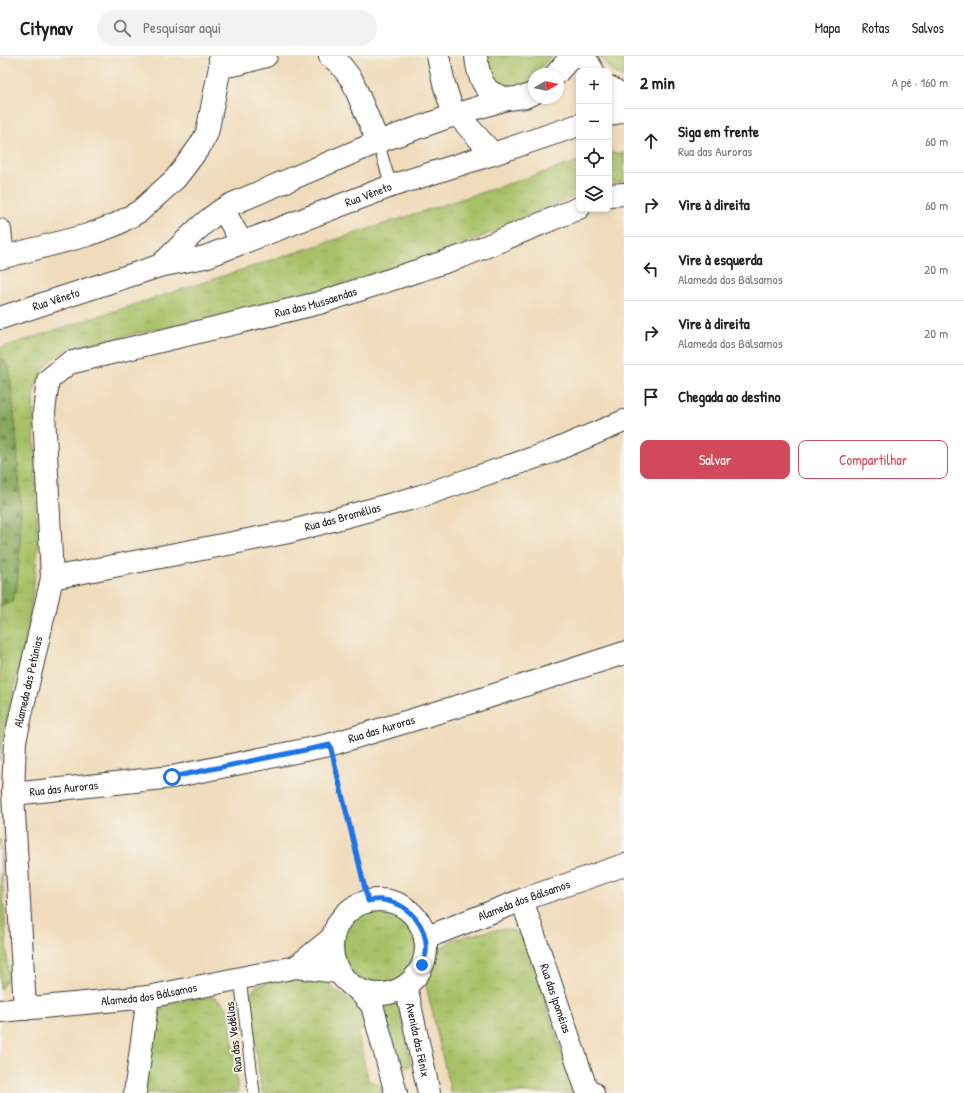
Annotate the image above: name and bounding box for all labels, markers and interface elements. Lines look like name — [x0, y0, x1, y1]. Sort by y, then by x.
search box — [97, 10, 377, 46]
text: Citynav — [20, 15, 73, 41]
icon: search — [111, 17, 133, 39]
text: Pesquisar aqui — [143, 17, 221, 38]
text: Mapa — [815, 18, 840, 37]
text: Rotas — [862, 18, 890, 37]
text: Salvos — [912, 18, 944, 37]
north arrow — [528, 68, 564, 104]
map controls — [576, 68, 612, 212]
button: + — [576, 68, 612, 104]
text: 2 min — [640, 71, 675, 94]
text: A pé · 160 m — [892, 73, 948, 91]
button: − — [576, 104, 612, 140]
text: Siga em frente — [678, 121, 759, 142]
icon: ahead — [640, 130, 662, 152]
text: 60 m — [925, 132, 948, 150]
button: locate — [576, 140, 612, 176]
text: Rua das Auroras — [678, 142, 752, 160]
button: layers — [576, 176, 612, 212]
street label: Rua Vêneto — [342, 178, 394, 211]
icon: right — [640, 194, 662, 216]
text: Vire à direita — [678, 194, 750, 215]
text: 60 m — [925, 196, 948, 214]
text: Vire à esquerda — [678, 249, 762, 270]
icon: left — [640, 258, 662, 280]
text: 20 m — [924, 260, 948, 278]
text: Alameda dos Bálsamos — [678, 270, 783, 288]
street label: Rua das Mussaendas — [273, 282, 359, 321]
street label: Rua Vêneto — [30, 284, 82, 315]
text: Vire à direita — [678, 313, 750, 334]
icon: right — [640, 322, 662, 344]
text: 20 m — [924, 324, 948, 342]
text: Alameda dos Bálsamos — [678, 334, 783, 352]
icon: arrive — [640, 386, 662, 408]
text: Chegada ao destino — [678, 386, 781, 407]
button: Salvar — [640, 440, 790, 479]
button: Compartilhar — [798, 440, 948, 479]
street label: Rua das Bromélias — [302, 498, 383, 535]
street label: Alameda das Petúnias — [9, 634, 47, 729]
street label: Rua das Auroras — [346, 711, 417, 747]
route start — [163, 768, 181, 786]
street label: Rua das Auroras — [29, 776, 99, 800]
street label: Alameda dos Bálsamos — [475, 875, 572, 924]
route end — [413, 956, 431, 974]
street label: Rua das Ipoméias — [536, 961, 576, 1036]
street label: Alameda dos Bálsamos — [100, 978, 199, 1009]
street label: Rua das Vedélias — [221, 1001, 246, 1073]
street label: Avenida das Fênix — [402, 1001, 434, 1078]

